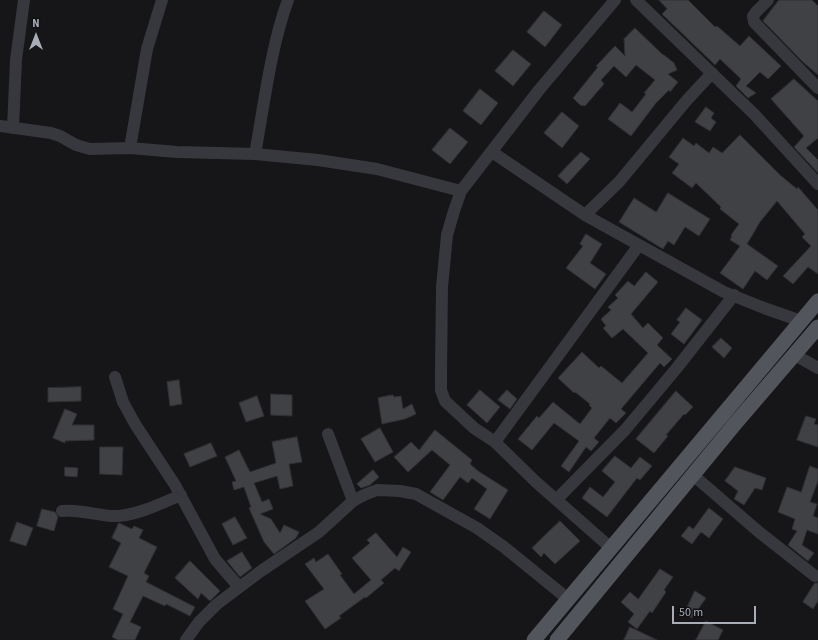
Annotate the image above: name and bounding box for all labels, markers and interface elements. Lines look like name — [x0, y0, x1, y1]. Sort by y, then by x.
north arrow — [16, 16, 56, 56]
text: N — [32, 16, 40, 31]
scale bar — [674, 598, 758, 624]
text: 50 m — [679, 604, 703, 621]

